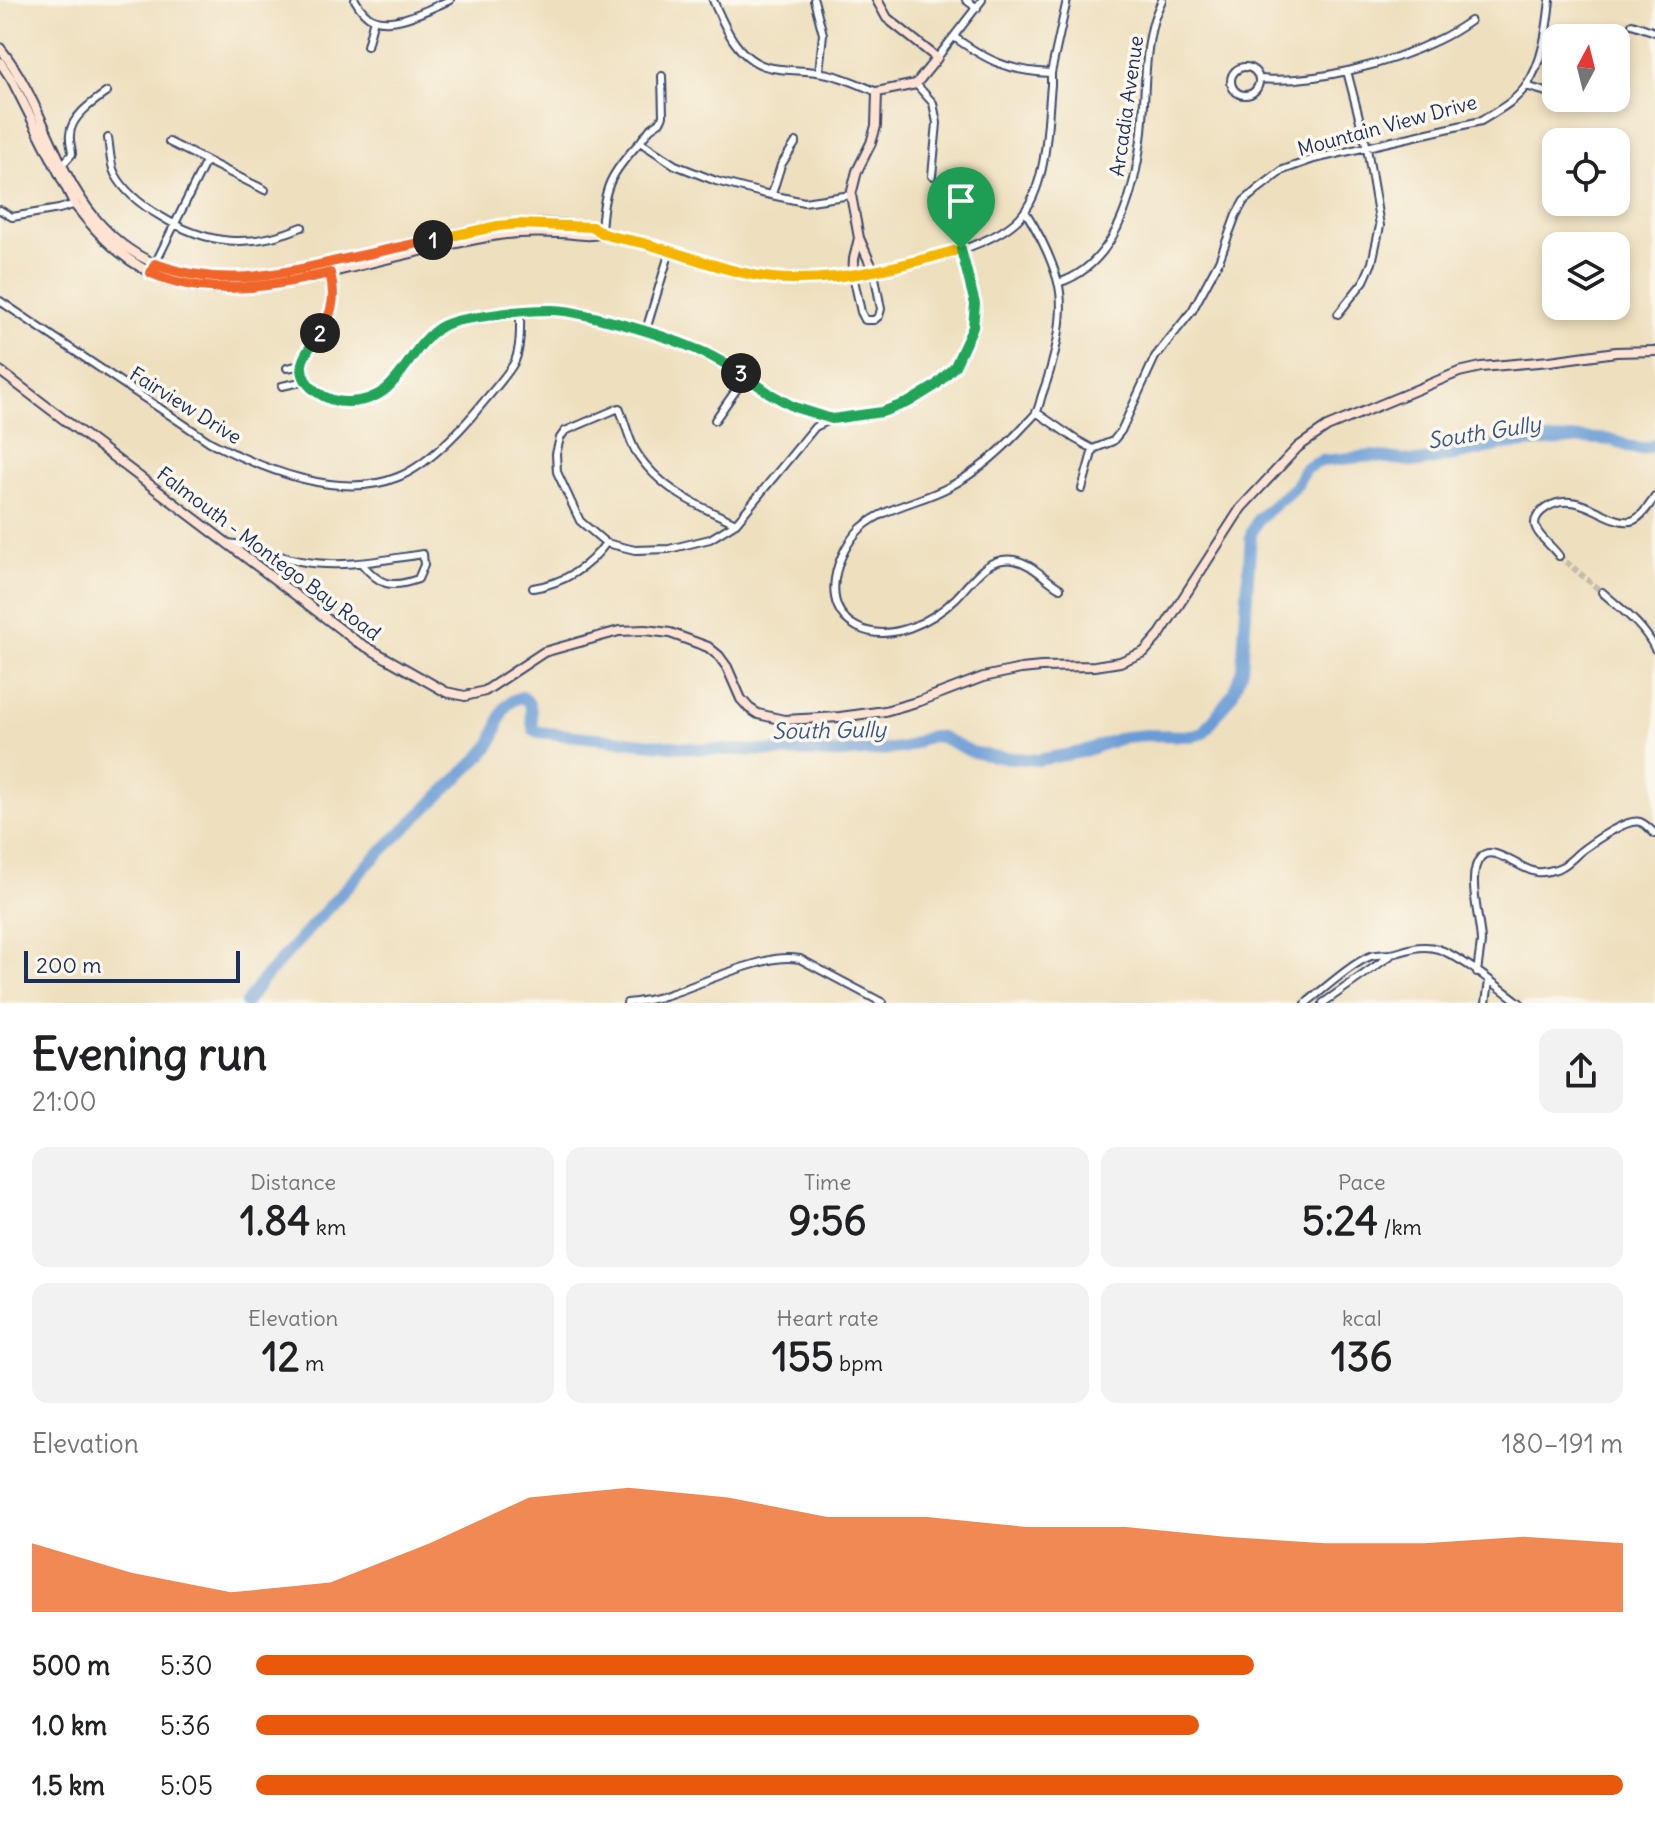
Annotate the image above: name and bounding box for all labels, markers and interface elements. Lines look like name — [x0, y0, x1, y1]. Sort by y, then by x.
north arrow — [1542, 24, 1630, 112]
map controls — [1542, 24, 1630, 320]
street label: Arcadia Avenue — [1104, 34, 1148, 178]
street label: Mountain View Drive — [1294, 89, 1480, 161]
button: locate — [1542, 128, 1630, 216]
pin — [927, 167, 995, 249]
icon: arrive — [939, 179, 983, 223]
pin: 1 — [413, 220, 453, 260]
text: 1 — [429, 226, 437, 254]
button: layers — [1542, 232, 1630, 320]
pin: 2 — [300, 313, 340, 353]
text: 2 — [314, 319, 326, 347]
pin: 3 — [721, 353, 761, 393]
text: 3 — [735, 359, 747, 387]
street label: Fairview Drive — [125, 361, 247, 449]
water label: South Gully — [1426, 409, 1544, 455]
street label: Falmouth - Montego Bay Road — [152, 461, 386, 645]
water label: South Gully — [772, 715, 888, 745]
scale bar — [24, 947, 240, 983]
text: 200 m — [36, 951, 102, 979]
text: Evening run — [32, 1027, 267, 1082]
button: share — [1539, 1029, 1623, 1113]
text: 21:00 — [32, 1085, 97, 1118]
text: Distance — [250, 1168, 336, 1196]
text: Time — [804, 1168, 851, 1196]
text: Pace — [1338, 1168, 1386, 1196]
text: 1.84 — [240, 1196, 310, 1246]
text: 9:56 — [788, 1196, 867, 1246]
text: 5:24 — [1302, 1196, 1378, 1246]
text: km — [310, 1213, 346, 1241]
text: /km — [1378, 1213, 1422, 1241]
text: Elevation — [248, 1304, 338, 1332]
text: Heart rate — [776, 1304, 879, 1332]
text: kcal — [1342, 1304, 1382, 1332]
text: 12 — [262, 1332, 300, 1382]
text: 155 — [772, 1332, 834, 1382]
text: 136 — [1331, 1332, 1393, 1382]
text: m — [300, 1349, 324, 1377]
text: bpm — [834, 1349, 883, 1377]
text: Elevation — [32, 1427, 139, 1460]
text: 180–191 m — [1501, 1427, 1623, 1460]
text: 500 m — [32, 1649, 110, 1682]
text: 5:30 — [160, 1649, 213, 1682]
text: 1.0 km — [32, 1709, 107, 1742]
text: 5:36 — [160, 1709, 211, 1742]
text: 1.5 km — [32, 1769, 105, 1802]
text: 5:05 — [160, 1769, 213, 1802]

